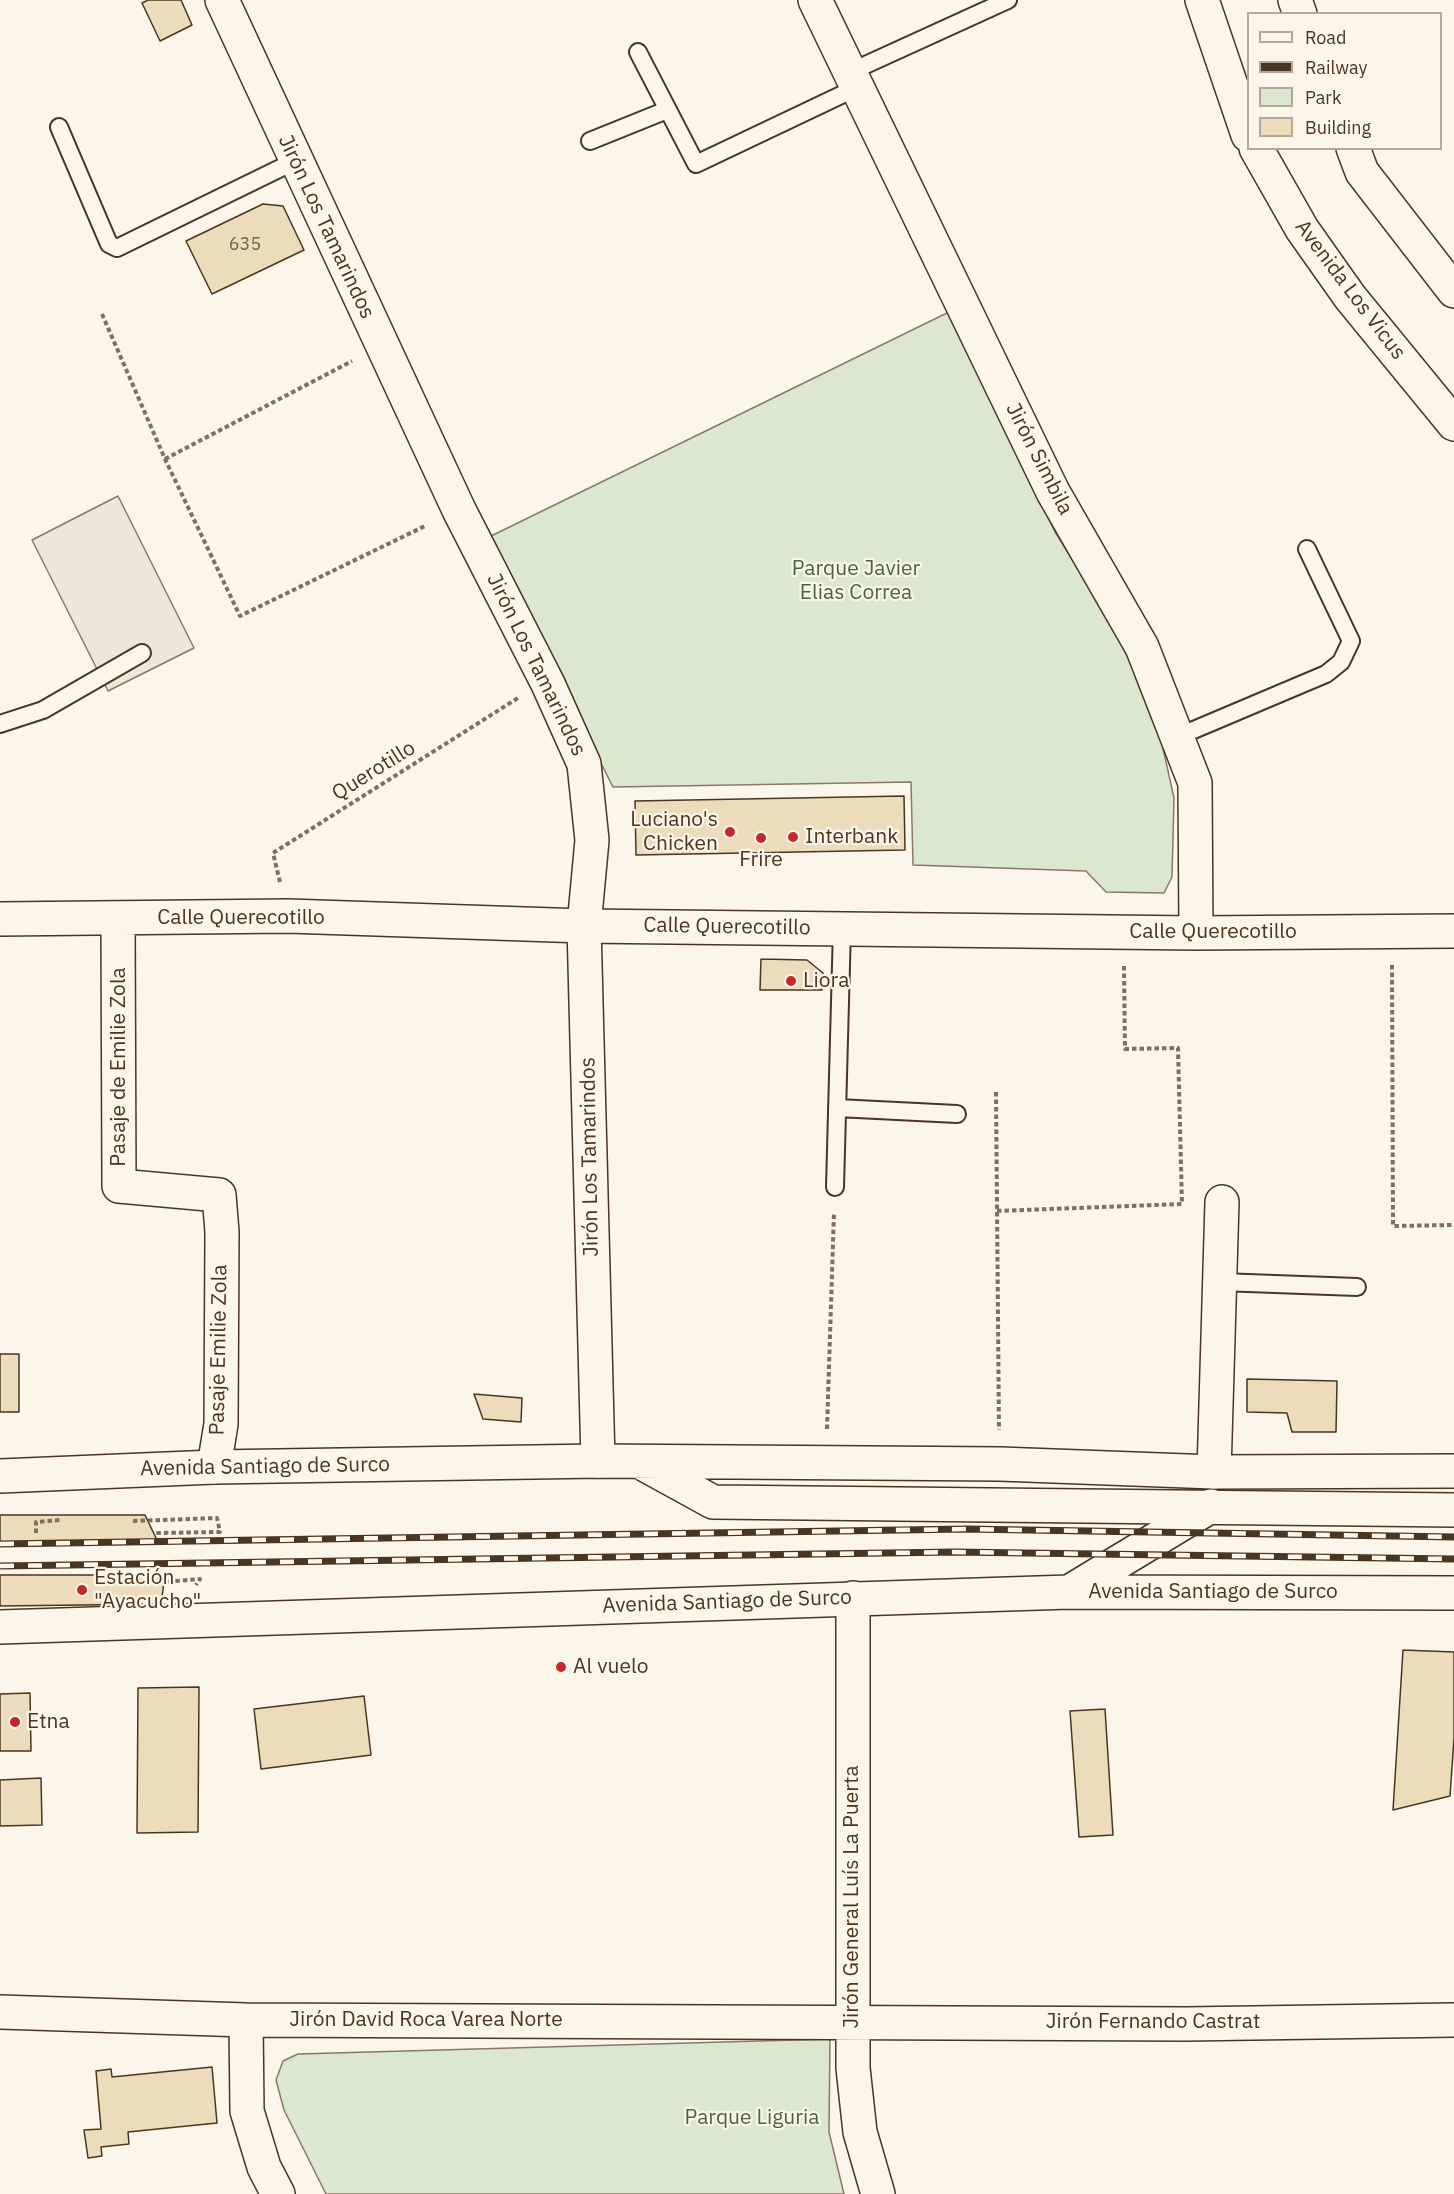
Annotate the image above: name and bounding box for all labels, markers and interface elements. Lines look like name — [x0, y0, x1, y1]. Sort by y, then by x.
legend — [1247, 12, 1442, 150]
text: Road — [1305, 26, 1346, 49]
text: Railway — [1305, 56, 1367, 79]
text: Park — [1305, 86, 1341, 109]
text: Building — [1305, 116, 1371, 139]
street label: Jirón Los Tamarindos — [272, 131, 380, 323]
street label: Avenida Los Vicus — [1289, 215, 1411, 365]
house number: 635 — [229, 234, 261, 256]
street label: Jirón Simbila — [1000, 399, 1078, 519]
park label: Parque Javier Elias Correa — [792, 556, 920, 606]
street label: Jirón Los Tamarindos — [481, 570, 591, 760]
street label: Querotillo — [328, 736, 420, 806]
place label: Luciano's Chicken — [630, 807, 718, 857]
place label: Interbank — [805, 824, 898, 850]
marker: Luciano's Chicken — [723, 825, 737, 839]
marker: Interbank — [786, 830, 800, 844]
marker: Frire — [754, 831, 768, 845]
place label: Frire — [739, 847, 783, 873]
street label: Calle Querecotillo — [157, 905, 325, 931]
street label: Calle Querecotillo — [643, 913, 811, 941]
street label: Calle Querecotillo — [1129, 919, 1297, 945]
street label: Pasaje de Emilie Zola — [106, 967, 132, 1167]
place label: Liora — [803, 968, 849, 994]
marker: Liora — [784, 974, 798, 988]
street label: Jirón Los Tamarindos — [576, 1057, 604, 1257]
street label: Pasaje Emilie Zola — [205, 1264, 233, 1436]
street label: Avenida Santiago de Surco — [140, 1452, 390, 1482]
place label: Estación "Ayacucho" — [94, 1565, 201, 1615]
street label: Avenida Santiago de Surco — [1088, 1579, 1338, 1605]
marker: Estación "Ayacucho" — [75, 1583, 89, 1597]
street label: Avenida Santiago de Surco — [602, 1585, 852, 1619]
place label: Al vuelo — [573, 1654, 648, 1680]
marker: Al vuelo — [554, 1660, 568, 1674]
place label: Etna — [27, 1709, 70, 1735]
marker: Etna — [8, 1715, 22, 1729]
street label: Jirón General Luís La Puerta — [839, 1765, 865, 2029]
street label: Jirón David Roca Varea Norte — [289, 2007, 563, 2033]
street label: Jirón Fernando Castrat — [1046, 2009, 1260, 2035]
park label: Parque Liguria — [685, 2105, 819, 2131]

